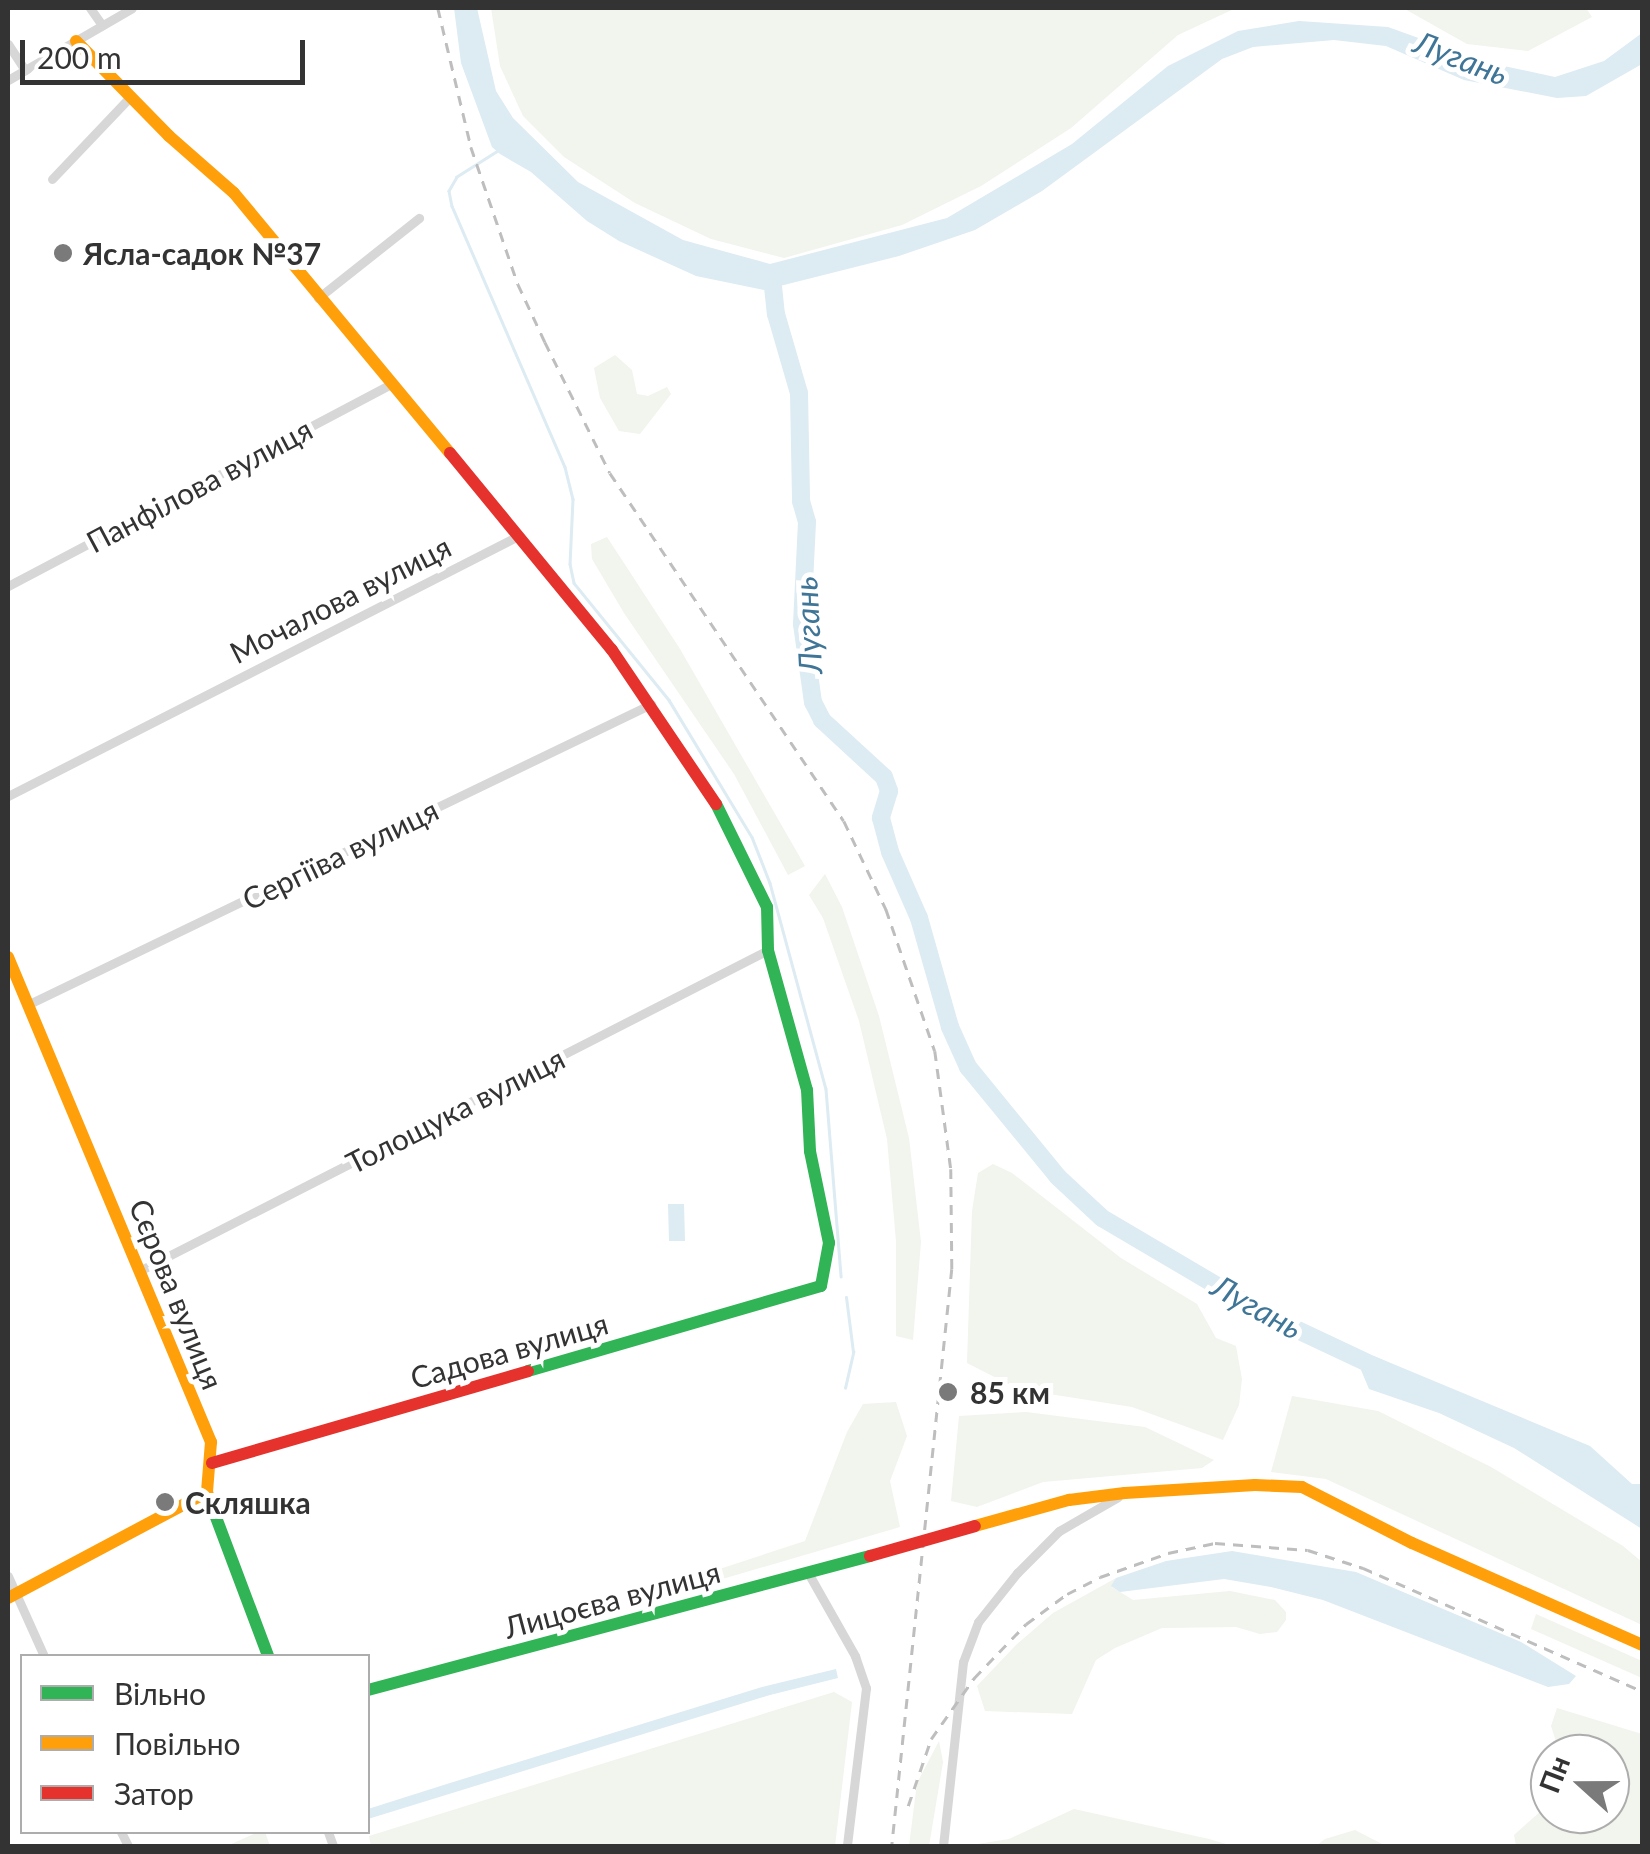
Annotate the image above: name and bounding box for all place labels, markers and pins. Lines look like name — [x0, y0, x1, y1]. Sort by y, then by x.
place label: Ясла-садок №37 — [83, 235, 321, 271]
marker: Ясла-садок №37 — [52, 242, 74, 264]
place label: 85 км — [970, 1374, 1050, 1410]
marker: 85 км — [935, 1379, 961, 1405]
place label: Скляшка — [185, 1484, 311, 1520]
marker: Скляшка — [154, 1491, 176, 1513]

